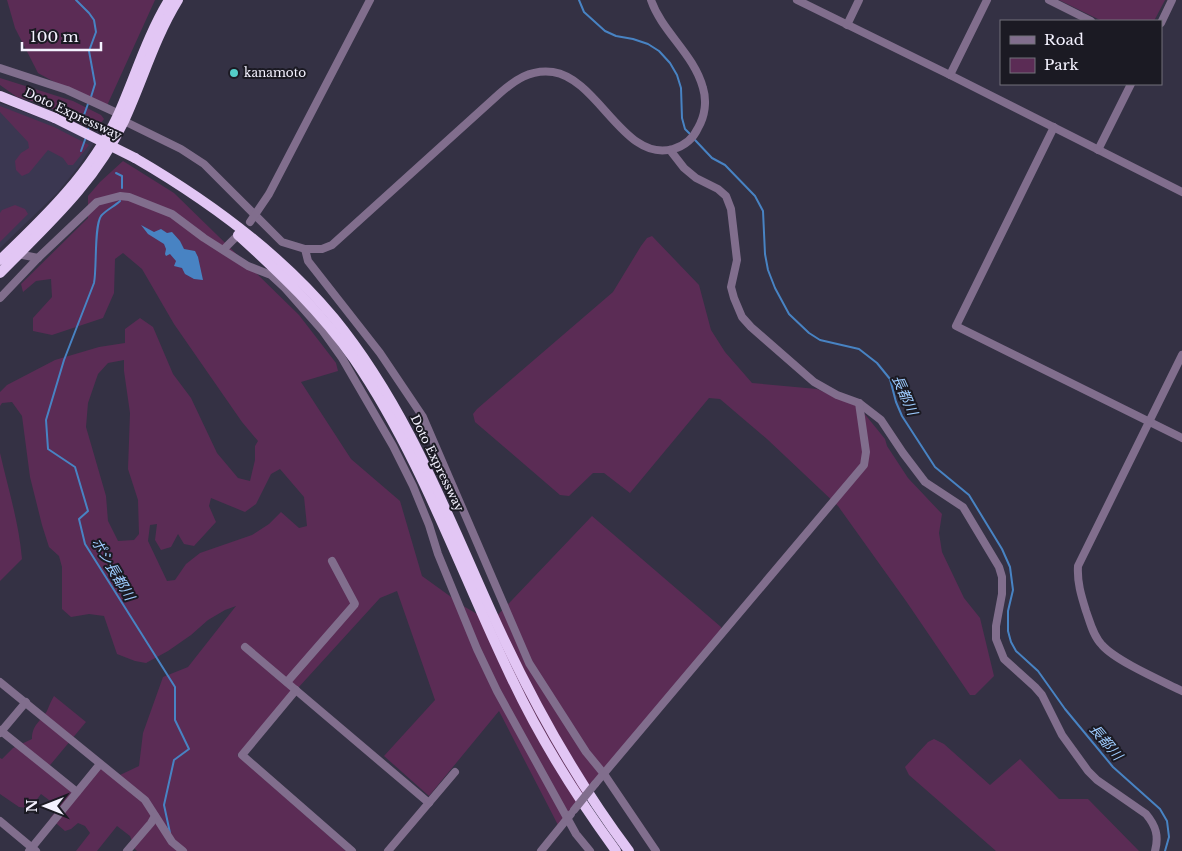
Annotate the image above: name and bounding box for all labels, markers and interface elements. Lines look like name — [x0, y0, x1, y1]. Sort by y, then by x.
scale bar — [22, 20, 101, 52]
legend — [1000, 20, 1162, 85]
text: 100 m — [30, 27, 79, 46]
text: Road — [1044, 30, 1084, 49]
text: Park — [1044, 55, 1080, 74]
place label: kanamoto — [244, 65, 306, 80]
marker: kanamoto — [228, 67, 240, 79]
street label: Doto Expressway — [22, 84, 125, 143]
water label: 長都川 — [888, 372, 923, 420]
street label: Doto Expressway — [407, 412, 468, 514]
water label: ポシ長都川 — [87, 534, 140, 605]
water label: 長都川 — [1086, 720, 1128, 765]
north arrow — [20, 781, 70, 831]
text: N — [23, 799, 41, 813]

